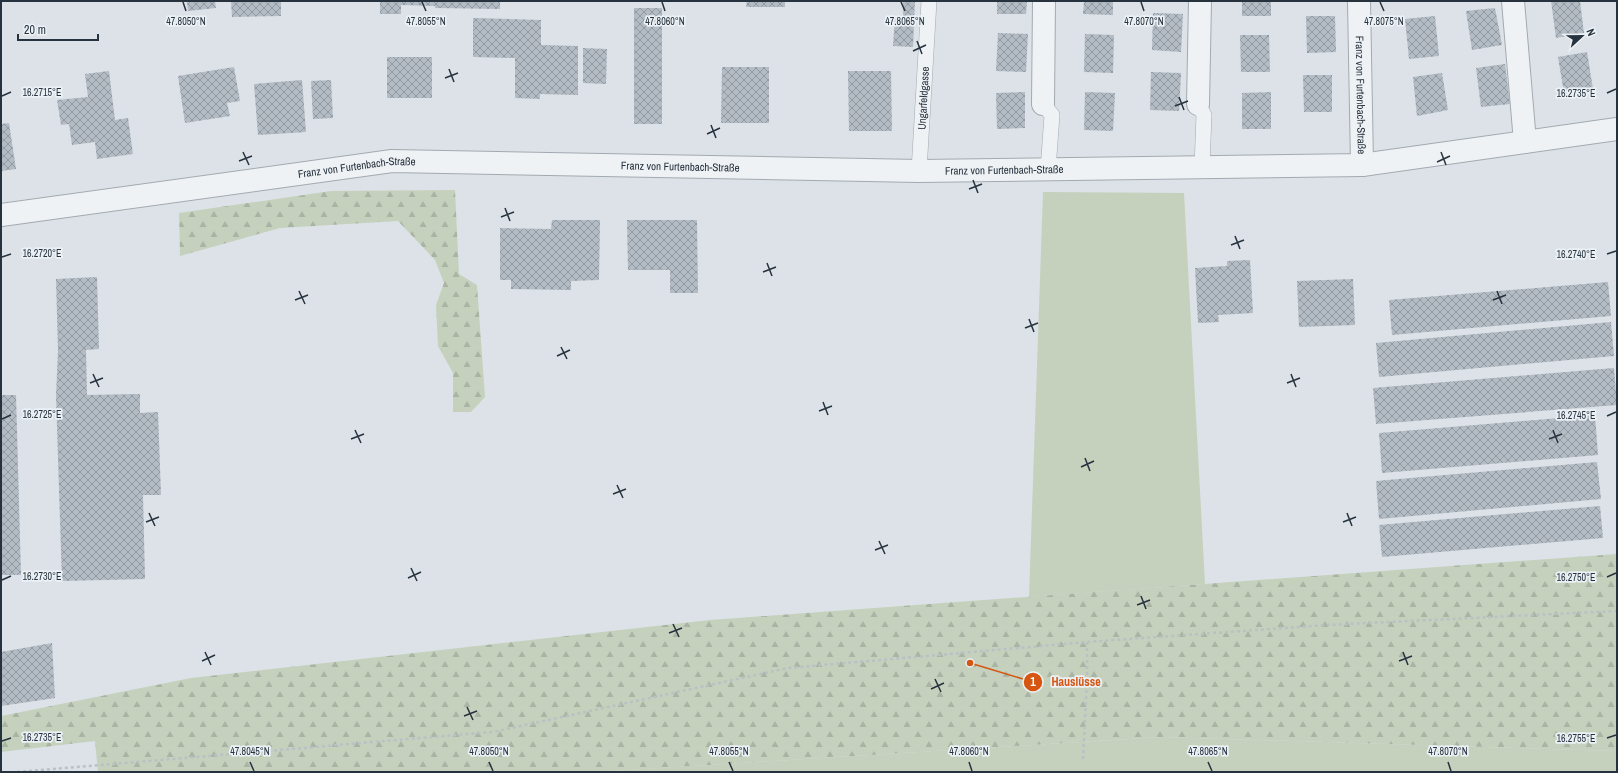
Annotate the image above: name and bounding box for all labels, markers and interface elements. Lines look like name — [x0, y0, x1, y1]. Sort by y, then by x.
text: 47.8050°N — [166, 15, 206, 28]
text: 47.8055°N — [406, 15, 446, 28]
text: 47.8060°N — [645, 15, 685, 28]
text: 47.8065°N — [885, 15, 925, 28]
text: 47.8070°N — [1124, 15, 1164, 28]
text: 47.8075°N — [1364, 15, 1404, 28]
scale bar — [18, 16, 98, 42]
north arrow — [1562, 16, 1602, 56]
text: 20 m — [24, 22, 46, 38]
text: N — [1584, 27, 1599, 38]
street label: Franz von Furtenbach-Straße — [1353, 36, 1369, 154]
street label: Ungarfeldgasse — [914, 66, 932, 130]
text: 16.2715°E — [22, 86, 62, 99]
text: 16.2735°E — [1556, 87, 1596, 100]
street label: Franz von Furtenbach-Straße — [297, 154, 416, 181]
street label: Franz von Furtenbach-Straße — [621, 158, 740, 175]
street label: Franz von Furtenbach-Straße — [945, 162, 1064, 178]
text: 16.2720°E — [22, 247, 62, 260]
text: 16.2740°E — [1556, 248, 1596, 261]
text: 16.2725°E — [22, 408, 62, 421]
text: 16.2745°E — [1556, 409, 1596, 422]
text: 16.2730°E — [22, 570, 62, 583]
text: 16.2750°E — [1556, 571, 1596, 584]
callout: Hauslüsse — [1023, 670, 1108, 694]
text: 1 — [1030, 674, 1036, 690]
text: Hauslüsse — [1051, 674, 1101, 690]
text: 16.2735°E — [22, 731, 62, 744]
text: 16.2755°E — [1556, 732, 1596, 745]
text: 47.8045°N — [230, 745, 270, 758]
text: 47.8050°N — [469, 745, 509, 758]
text: 47.8055°N — [709, 745, 749, 758]
text: 47.8060°N — [949, 745, 989, 758]
text: 47.8065°N — [1188, 745, 1228, 758]
text: 47.8070°N — [1428, 745, 1468, 758]

